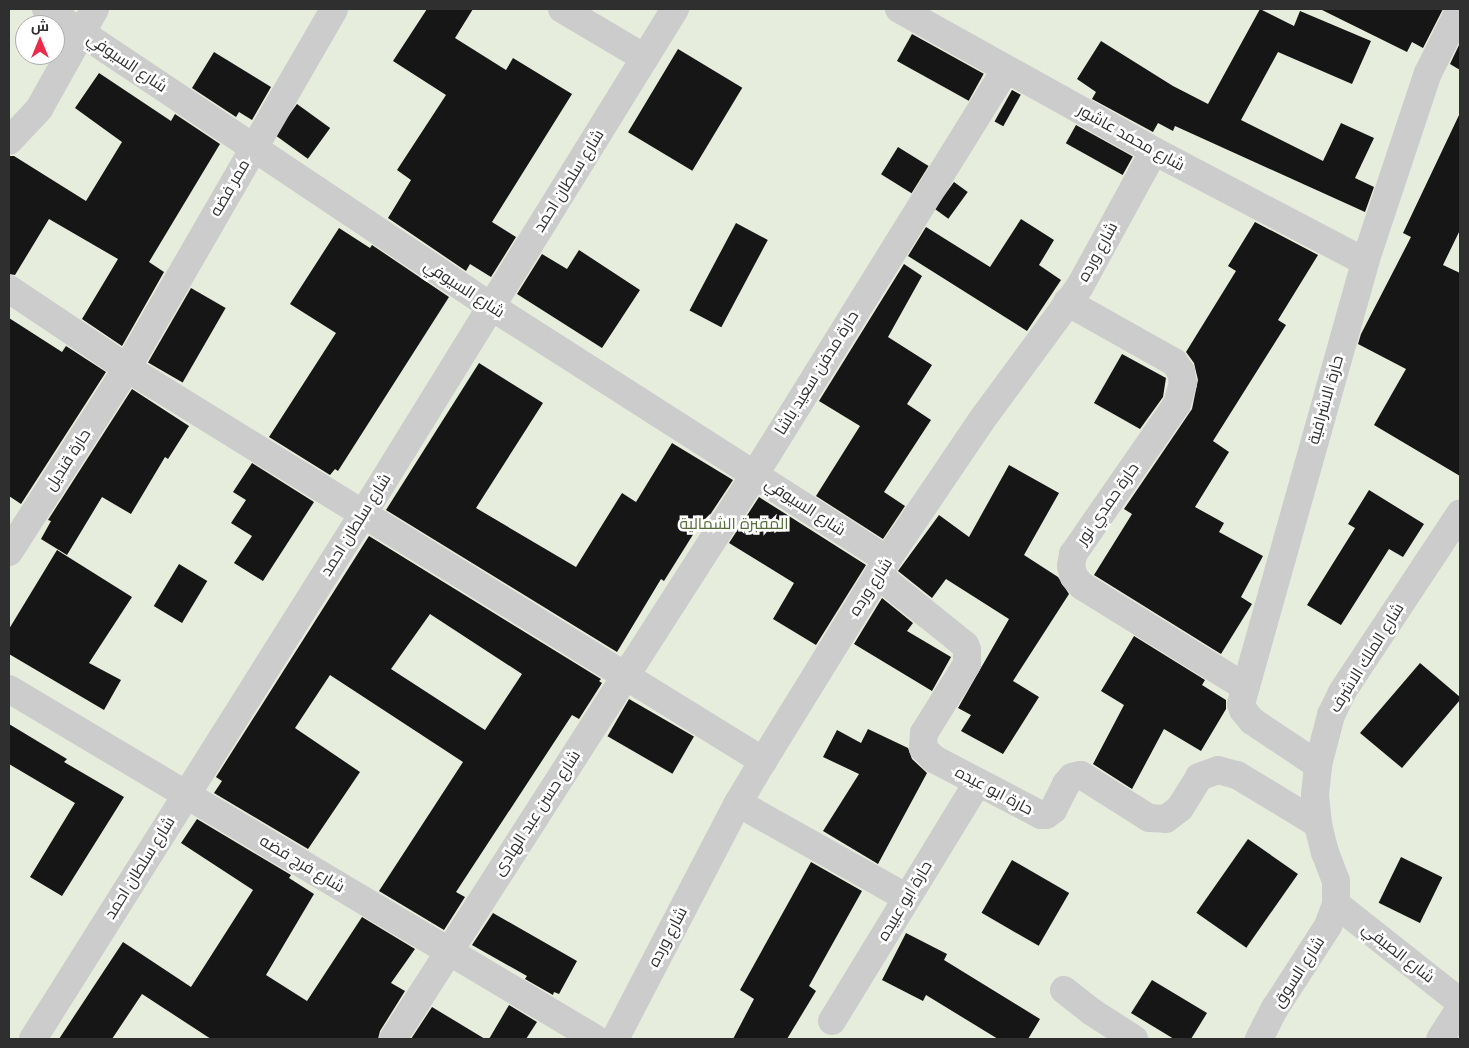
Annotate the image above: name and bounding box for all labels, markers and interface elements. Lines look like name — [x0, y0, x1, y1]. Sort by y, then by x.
north arrow — [15, 15, 65, 65]
text: ش — [31, 17, 49, 35]
street label: شارع السيوفي — [83, 29, 171, 97]
street label: شارع محمد عاشور — [1074, 101, 1188, 175]
street label: شارع سلطان احمد — [530, 126, 608, 236]
street label: ممر فضه — [206, 156, 254, 220]
street label: شارع ورده — [1074, 219, 1122, 285]
street label: شارع السيوفي — [420, 256, 508, 322]
street label: حارة مدفن سعيد باشا — [771, 307, 863, 439]
street label: حارة الاشرافية — [1304, 353, 1348, 447]
street label: حارة قنديل — [41, 426, 95, 494]
street label: حارة حمدي نور — [1073, 459, 1143, 549]
street label: شارع سلطان احمد — [317, 470, 395, 580]
street label: شارع السيوفي — [761, 474, 849, 540]
park label: المقبرة الشمالية — [679, 514, 789, 534]
street label: شارع ورده — [845, 554, 897, 620]
street label: شارع الملك الاشرف — [1326, 600, 1408, 716]
street label: شارع حسن عبد الهادى — [489, 747, 585, 879]
street label: حارة ابو عيده — [952, 763, 1036, 819]
street label: شارع سلطان احمد — [101, 813, 179, 923]
street label: شارع فرج فضه — [256, 831, 348, 897]
street label: حارة ابو عبيده — [874, 857, 936, 945]
street label: شارع ورده — [644, 904, 692, 970]
street label: شارع الصيفي — [1358, 919, 1438, 987]
street label: شارع السوق — [1269, 933, 1329, 1011]

